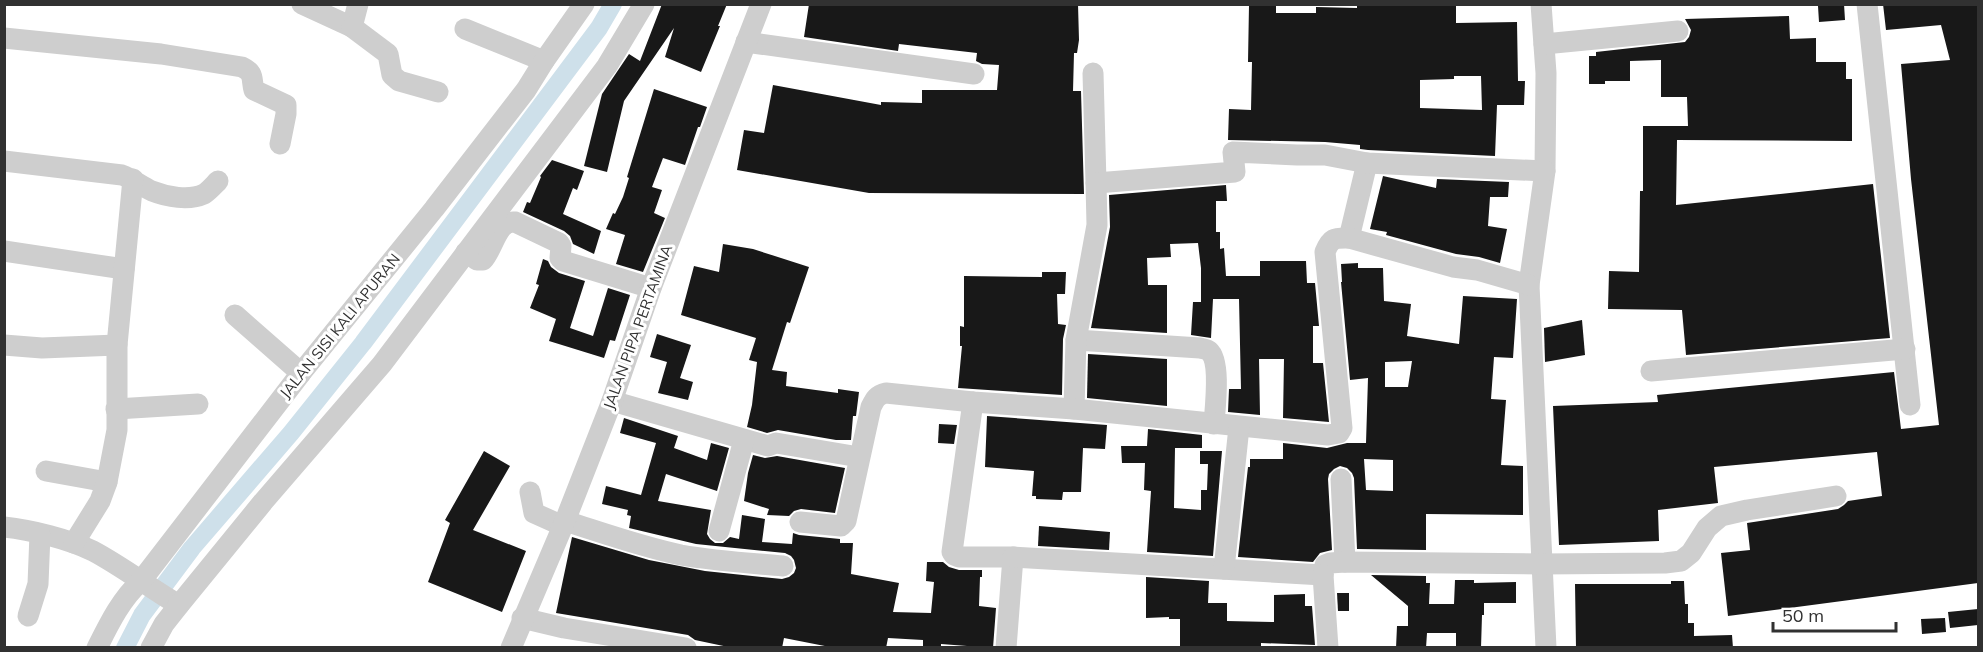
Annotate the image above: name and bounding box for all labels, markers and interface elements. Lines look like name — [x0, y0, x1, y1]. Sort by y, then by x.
street label: JALAN PIPA PERTAMINA — [599, 242, 676, 412]
street label: JALAN SISI KALI APURAN — [275, 250, 404, 402]
scale bar — [1773, 595, 1896, 633]
text: 50 m — [1782, 604, 1824, 627]

